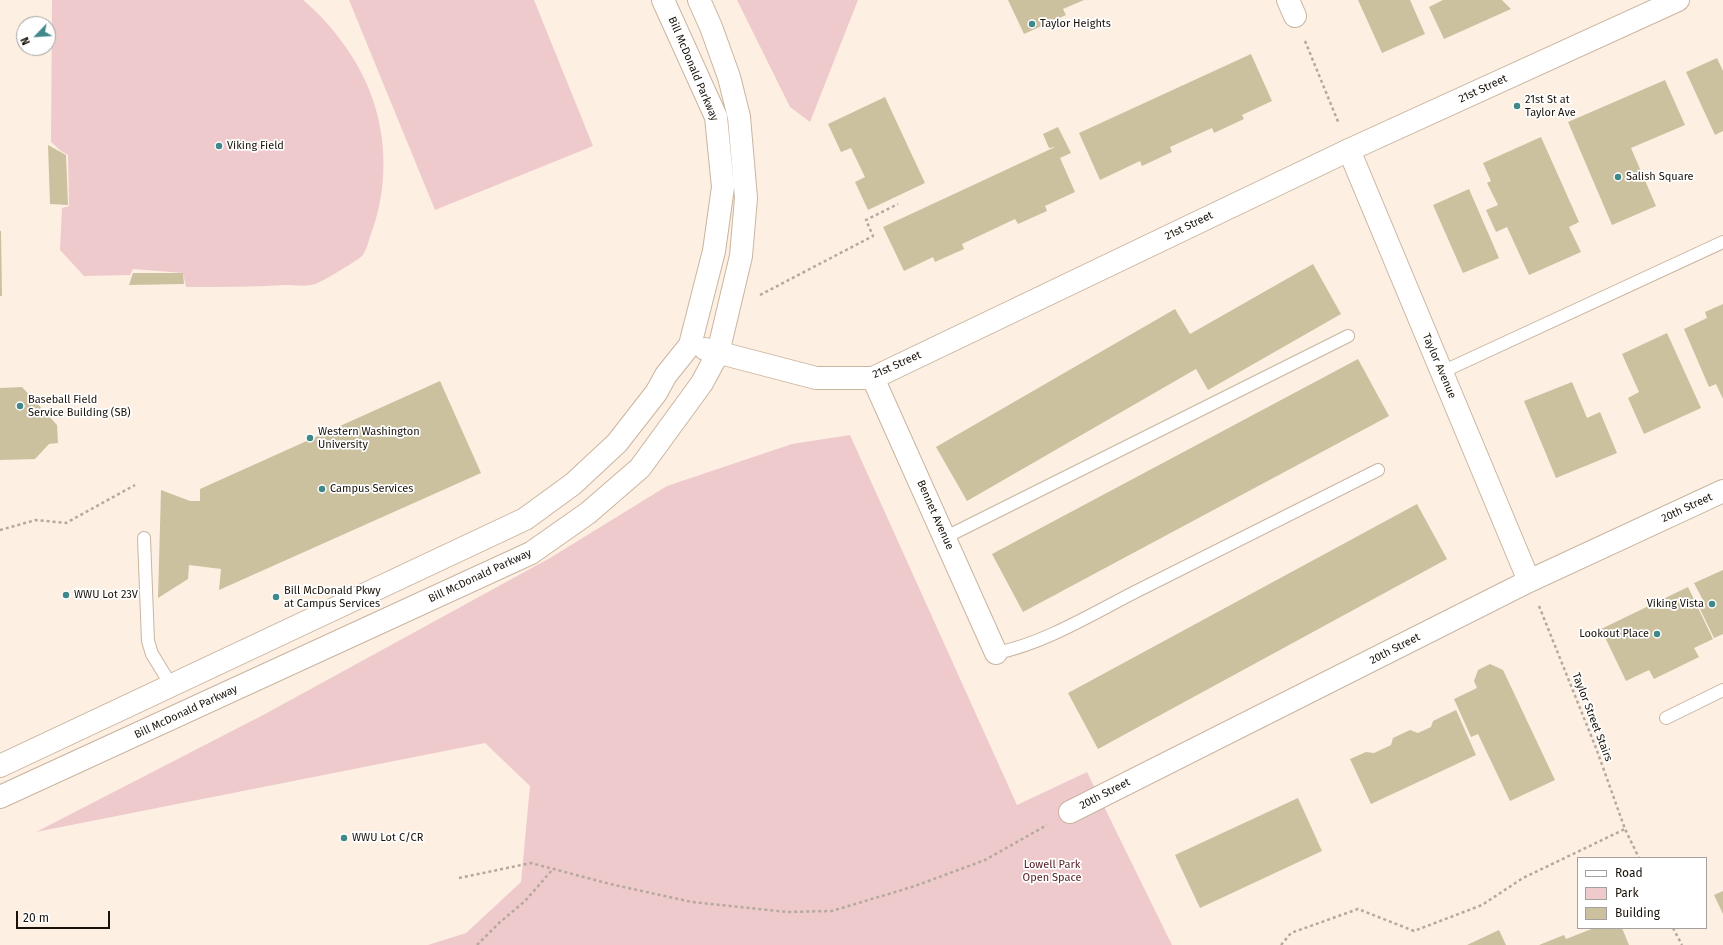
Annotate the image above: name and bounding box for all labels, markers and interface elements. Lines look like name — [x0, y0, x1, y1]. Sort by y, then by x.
street label: Bill McDonald Parkway — [665, 15, 721, 123]
north arrow — [16, 16, 56, 56]
place label: Taylor Heights — [1040, 17, 1111, 31]
marker: Taylor Heights — [1027, 19, 1037, 29]
text: N — [18, 35, 33, 47]
street label: 21st Street — [1457, 72, 1509, 106]
place label: 21st St at Taylor Ave — [1525, 93, 1576, 119]
marker: 21st St at Taylor Ave — [1512, 101, 1522, 111]
place label: Viking Field — [227, 139, 284, 153]
marker: Viking Field — [214, 141, 224, 151]
place label: Salish Square — [1626, 170, 1694, 184]
marker: Salish Square — [1613, 172, 1623, 182]
street label: 21st Street — [1163, 209, 1215, 243]
street label: Taylor Avenue — [1419, 331, 1459, 401]
street label: 21st Street — [871, 348, 923, 382]
place label: Baseball Field Service Building (SB) — [28, 393, 131, 419]
marker: Baseball Field Service Building (SB) — [15, 401, 25, 411]
place label: Western Washington University — [318, 425, 420, 451]
marker: Western Washington University — [305, 433, 315, 443]
street label: Bennet Avenue — [914, 478, 956, 552]
place label: Campus Services — [330, 482, 413, 496]
marker: Campus Services — [317, 484, 327, 494]
street label: 20th Street — [1659, 490, 1715, 526]
street label: Bill McDonald Parkway — [426, 546, 534, 606]
place label: Bill McDonald Pkwy at Campus Services — [284, 584, 381, 610]
place label: WWU Lot 23V — [74, 588, 138, 602]
marker: WWU Lot 23V — [61, 590, 71, 600]
marker: Bill McDonald Pkwy at Campus Services — [271, 592, 281, 602]
place label: Viking Vista — [1647, 597, 1704, 611]
marker: Viking Vista — [1707, 599, 1717, 609]
place label: Lookout Place — [1579, 627, 1649, 641]
marker: Lookout Place — [1652, 629, 1662, 639]
street label: 20th Street — [1368, 631, 1422, 667]
street label: Taylor Street Stairs — [1569, 671, 1615, 763]
street label: Bill McDonald Parkway — [132, 682, 240, 742]
street label: 20th Street — [1078, 776, 1132, 812]
place label: WWU Lot C/CR — [352, 831, 423, 845]
marker: WWU Lot C/CR — [339, 833, 349, 843]
legend — [1577, 857, 1707, 929]
park label: Lowell Park Open Space — [1023, 858, 1081, 884]
text: Road — [1615, 866, 1643, 880]
text: Park — [1615, 886, 1639, 900]
scale bar — [18, 903, 112, 929]
text: Building — [1615, 906, 1660, 920]
text: 20 m — [23, 911, 49, 925]

